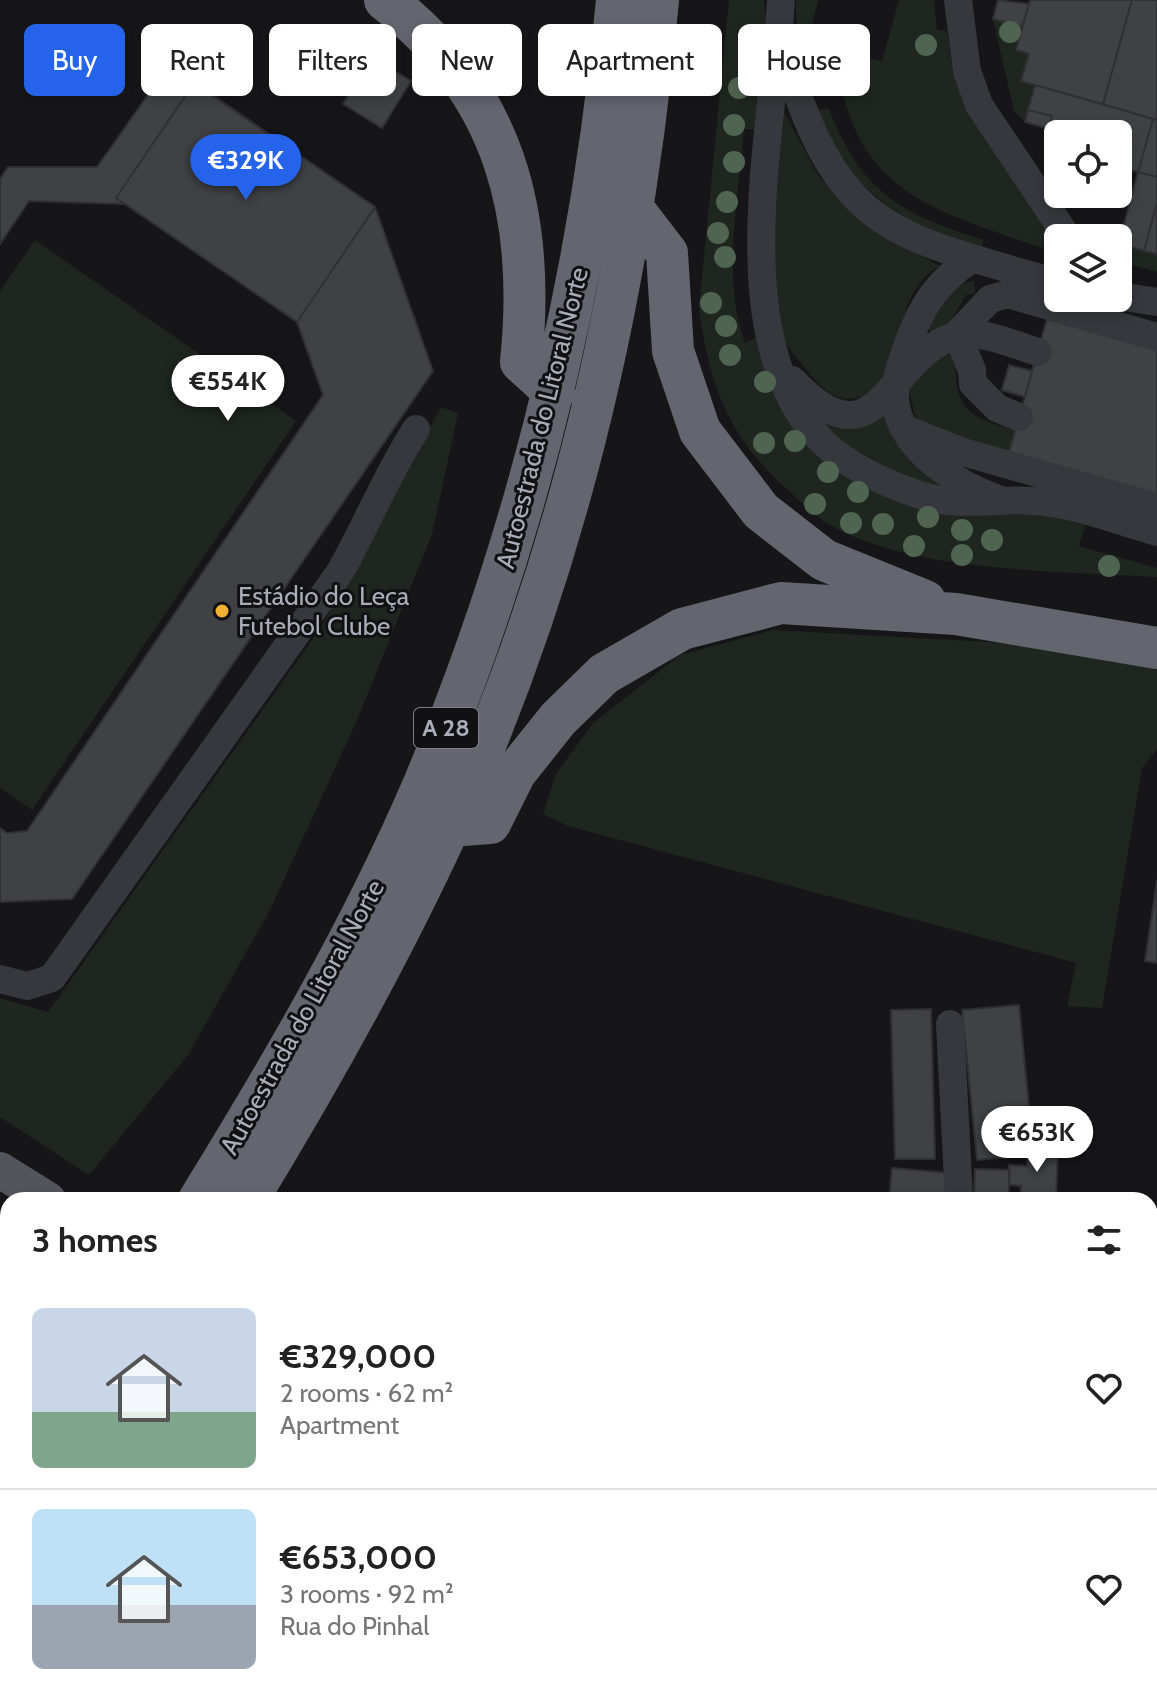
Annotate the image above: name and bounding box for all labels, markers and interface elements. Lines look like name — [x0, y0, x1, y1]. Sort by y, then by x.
chip: Buy — [24, 24, 125, 96]
chip: Rent — [141, 24, 253, 96]
chip: Filters — [269, 24, 396, 96]
chip: New — [412, 24, 522, 96]
chip: Apartment — [538, 24, 722, 96]
chip: House — [738, 24, 870, 96]
map controls — [1044, 120, 1132, 312]
button: locate — [1044, 120, 1132, 208]
pin: €329K — [190, 134, 302, 202]
text: €329K — [208, 144, 284, 176]
button: layers — [1044, 224, 1132, 312]
street label: Autoestrada do Litoral Norte — [489, 264, 595, 572]
pin: €554K — [172, 355, 284, 423]
text: €554K — [189, 365, 267, 397]
place label: Estádio do Leça Futebol Clube — [238, 580, 410, 642]
marker: Estádio do Leça Futebol Clube — [213, 602, 231, 620]
road number: A 28 — [414, 708, 478, 748]
street label: Autoestrada do Litoral Norte — [213, 874, 391, 1160]
pin: €653K — [981, 1106, 1093, 1174]
text: €653K — [999, 1116, 1075, 1148]
icon: filters — [1082, 1218, 1126, 1262]
text: 3 homes — [32, 1219, 158, 1261]
text: €329,000 — [280, 1335, 436, 1377]
icon: home — [96, 1340, 192, 1436]
icon: heart — [1082, 1366, 1126, 1410]
text: 2 rooms · 62 m² — [280, 1377, 453, 1409]
text: Apartment — [280, 1409, 399, 1441]
text: €653,000 — [280, 1536, 437, 1578]
icon: home — [96, 1541, 192, 1637]
icon: heart — [1082, 1567, 1126, 1611]
text: 3 rooms · 92 m² — [280, 1578, 454, 1610]
text: Rua do Pinhal — [280, 1610, 429, 1642]

